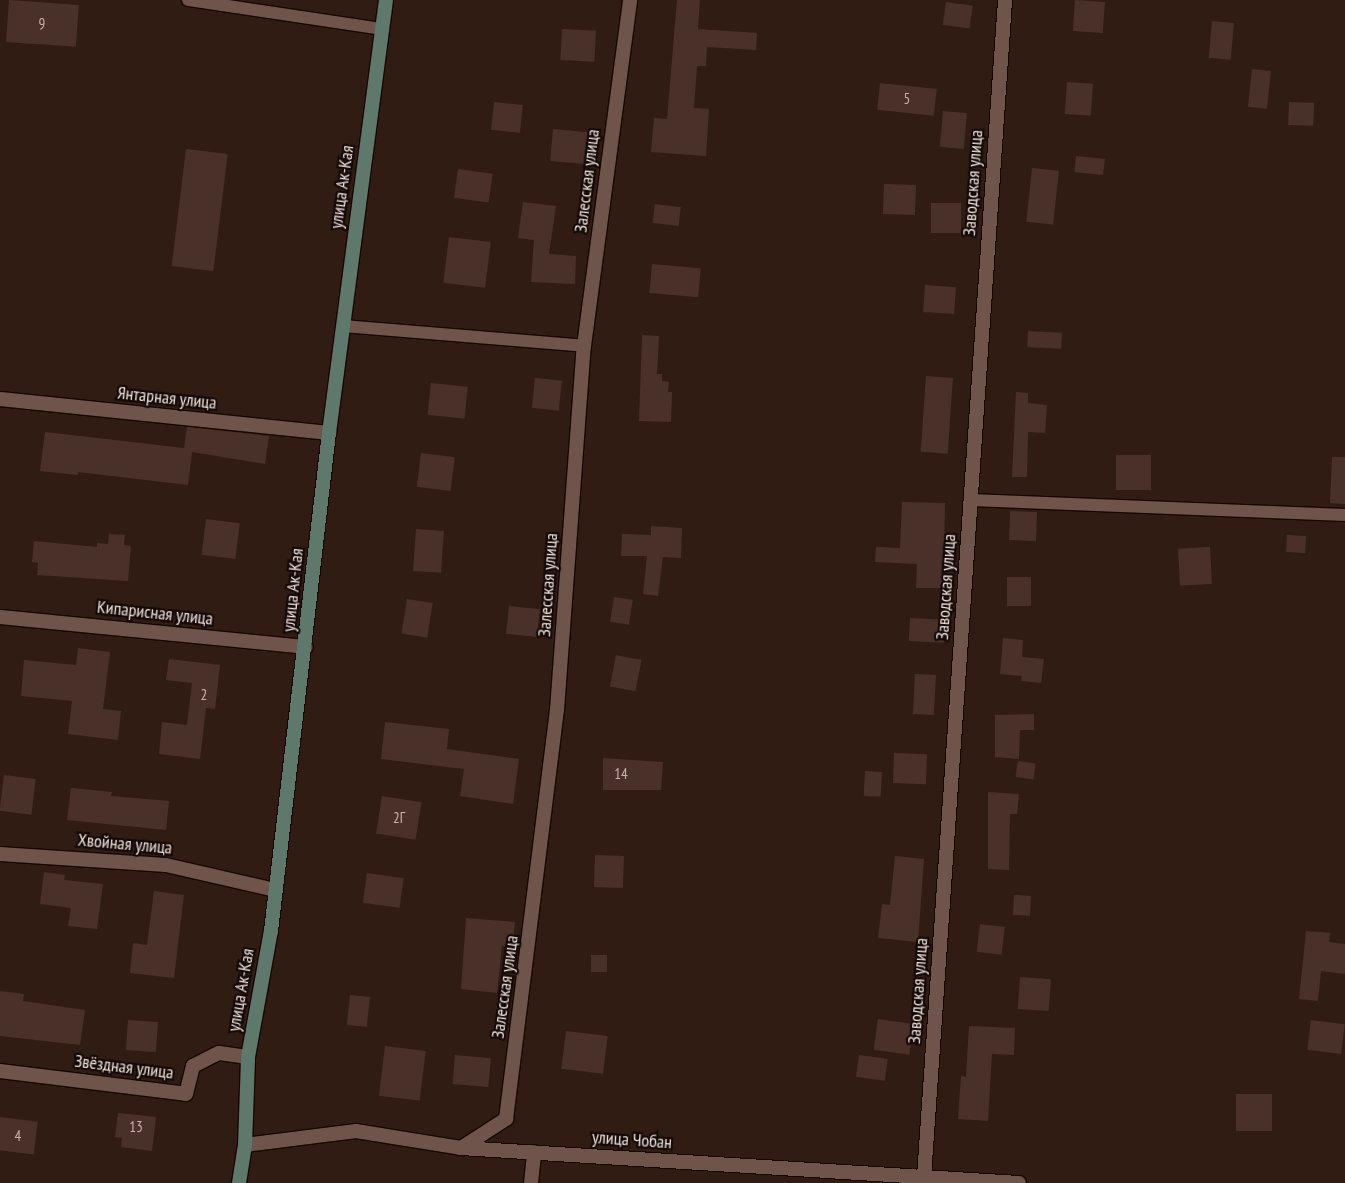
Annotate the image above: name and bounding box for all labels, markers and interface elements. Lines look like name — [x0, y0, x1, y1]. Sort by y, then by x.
house number: 9 — [39, 15, 45, 33]
house number: 5 — [904, 90, 910, 108]
street label: Залесская улица — [570, 128, 604, 234]
street label: Заводская улица — [959, 129, 987, 237]
street label: улица Ак-Кая — [325, 144, 359, 230]
street label: Янтарная улица — [116, 382, 218, 414]
street label: Залесская улица — [534, 532, 562, 638]
street label: Заводская улица — [932, 533, 960, 641]
street label: улица Ак-Кая — [278, 547, 308, 633]
street label: Кипарисная улица — [96, 596, 214, 630]
house number: 2 — [201, 686, 207, 704]
house number: 14 — [614, 765, 628, 783]
house number: 2Г — [393, 809, 405, 827]
street label: Хвойная улица — [77, 829, 173, 859]
street label: Залесская улица — [487, 934, 523, 1040]
street label: Заводская улица — [904, 937, 932, 1045]
street label: улица Ак-Кая — [223, 947, 259, 1033]
street label: Звёздная улица — [73, 1050, 175, 1084]
house number: 13 — [129, 1118, 143, 1136]
street label: улица Чобан — [591, 1126, 673, 1154]
house number: 4 — [15, 1127, 21, 1145]

